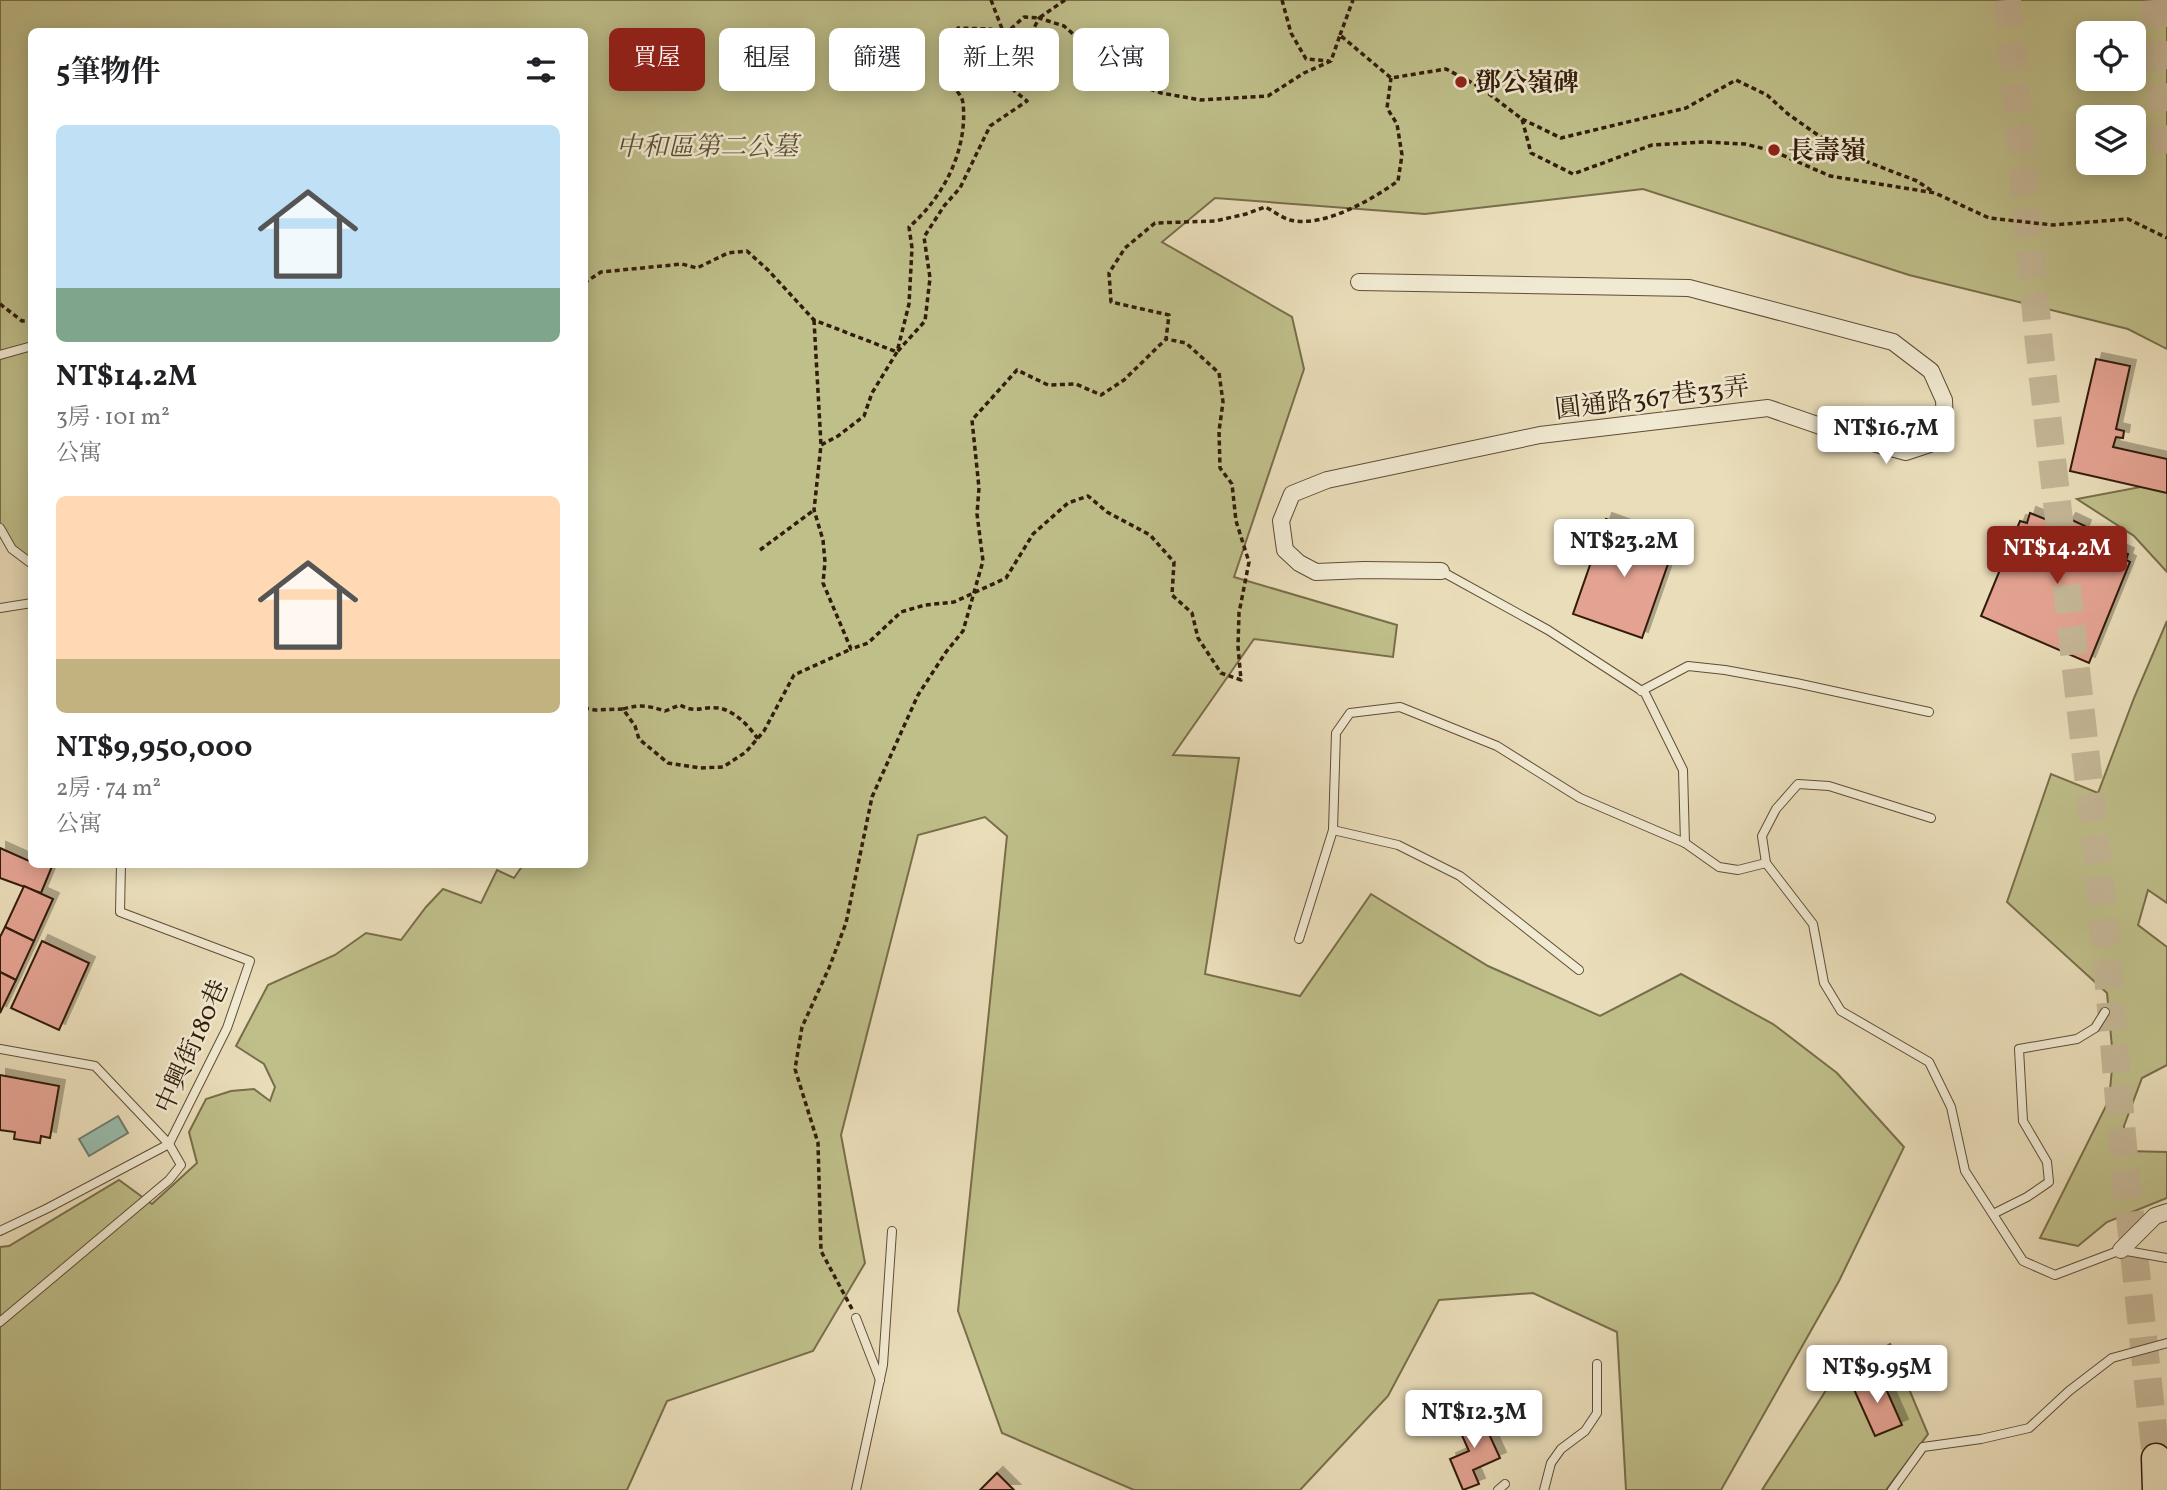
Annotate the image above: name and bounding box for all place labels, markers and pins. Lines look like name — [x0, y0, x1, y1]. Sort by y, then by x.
place label: 鄧公嶺碑 — [1475, 66, 1579, 102]
marker: 鄧公嶺碑 — [1453, 74, 1469, 90]
place label: 長壽嶺 — [1788, 134, 1866, 170]
marker: 長壽嶺 — [1766, 142, 1782, 158]
pin: NT$16.7M — [1814, 406, 1958, 466]
pin: NT$23.2M — [1552, 520, 1696, 579]
pin: NT$14.2M — [1985, 526, 2129, 586]
pin: NT$9.95M — [1805, 1346, 1949, 1405]
pin: NT$12.3M — [1402, 1390, 1546, 1450]

